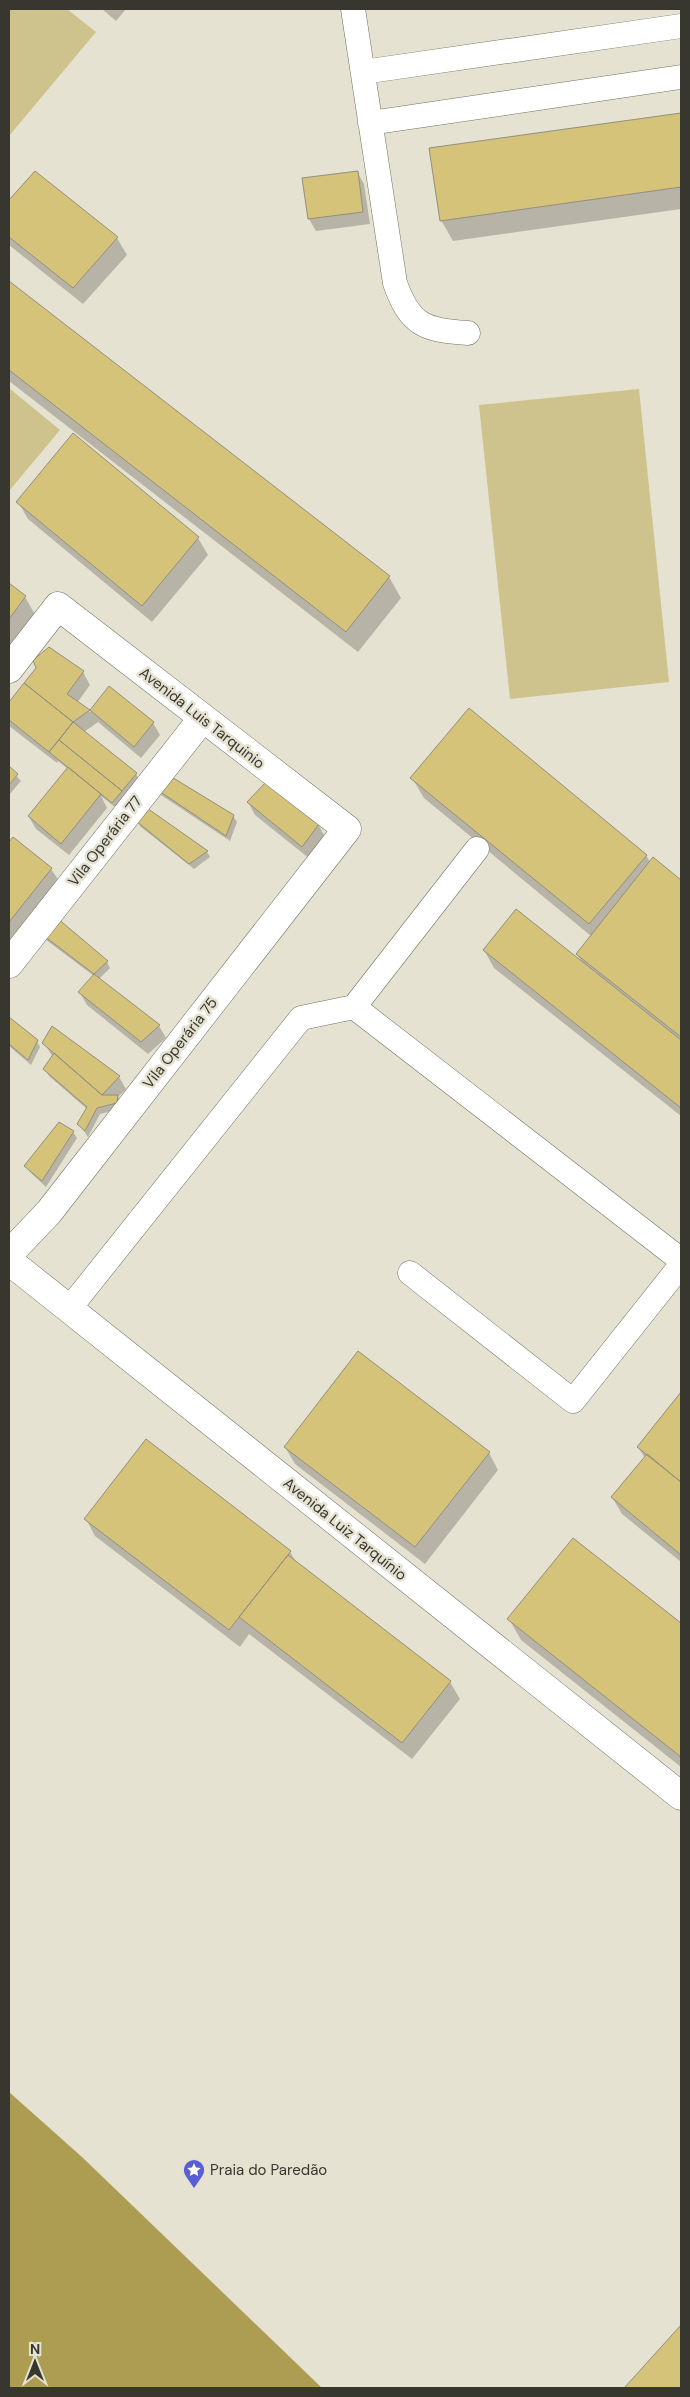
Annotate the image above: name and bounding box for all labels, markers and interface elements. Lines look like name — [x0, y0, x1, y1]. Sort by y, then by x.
street label: Avenida Luis Tarquinio — [135, 663, 269, 773]
street label: Vila Operária 77 — [63, 792, 147, 890]
street label: Vila Operária 75 — [138, 993, 222, 1093]
street label: Avenida Luiz Tarquínio — [279, 1473, 411, 1585]
place icon: Praia do Paredão — [182, 2158, 206, 2189]
place label: Praia do Paredão — [210, 2160, 327, 2180]
north arrow — [10, 2337, 60, 2387]
text: N — [30, 2340, 40, 2358]

